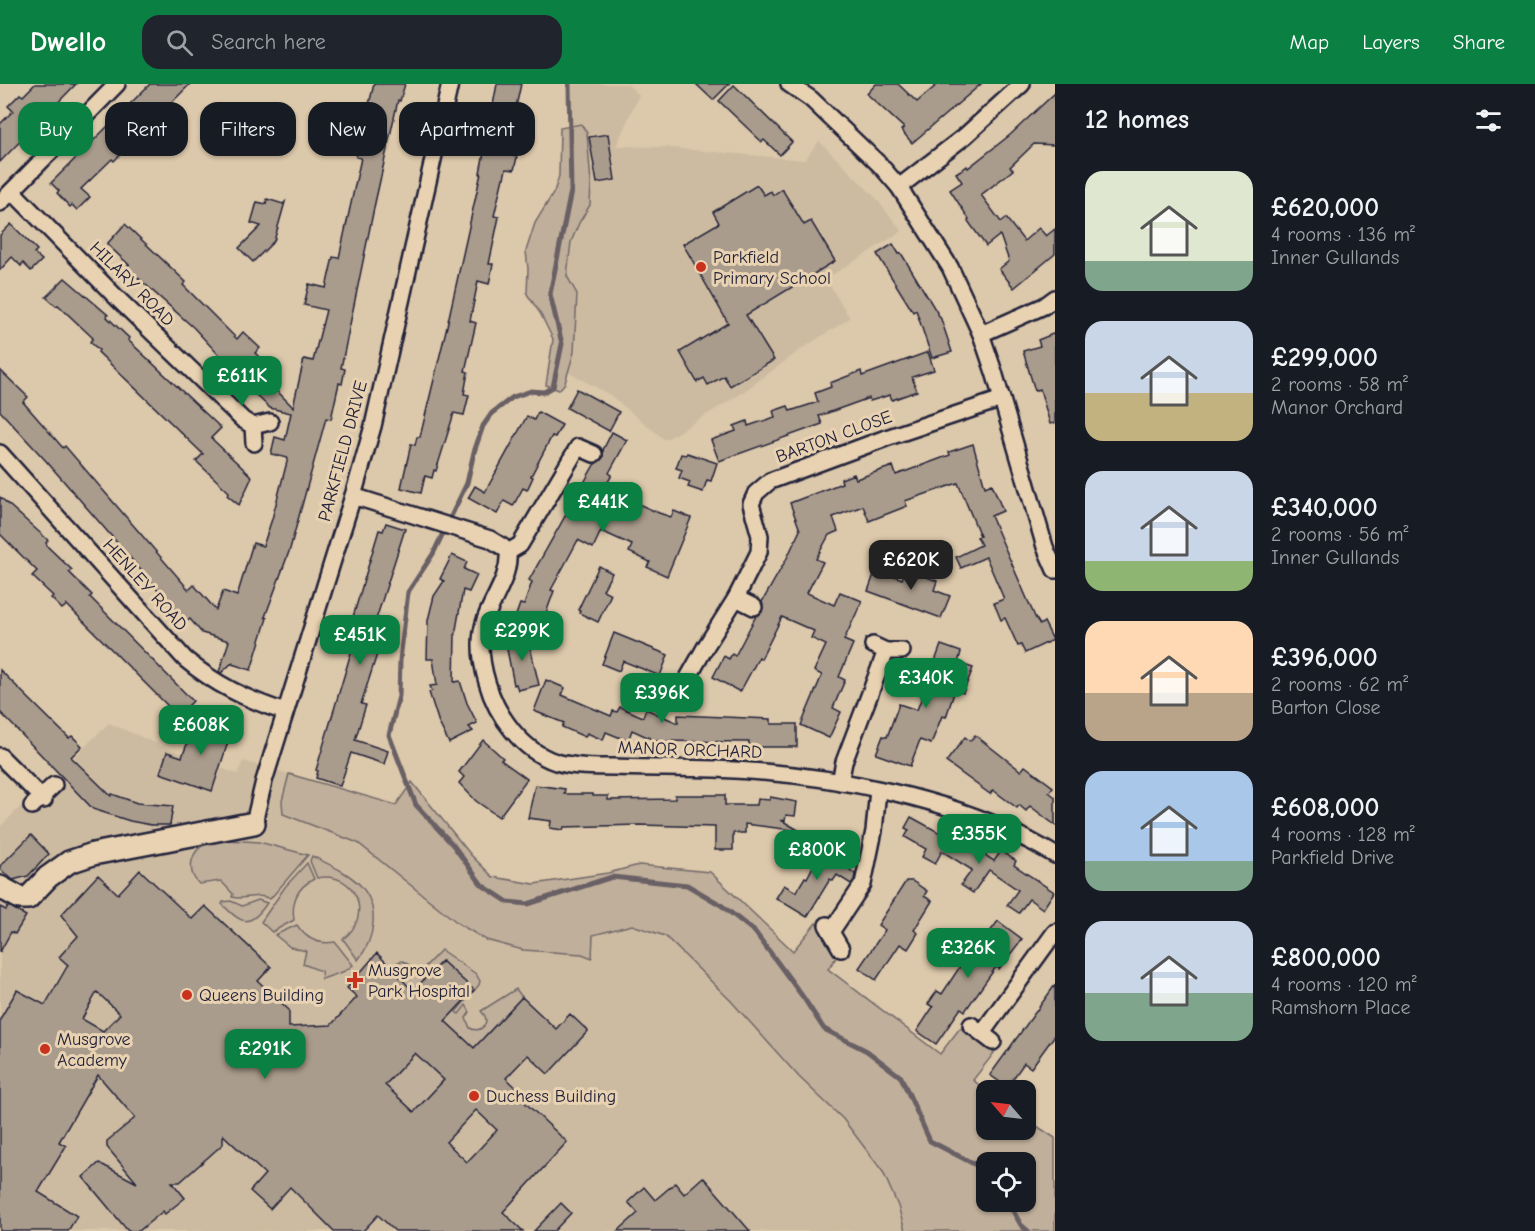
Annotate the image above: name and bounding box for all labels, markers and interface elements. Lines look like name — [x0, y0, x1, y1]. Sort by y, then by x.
search box — [142, 15, 562, 69]
text: Dwello — [30, 26, 106, 58]
icon: search — [163, 26, 196, 59]
text: Search here — [211, 29, 326, 55]
text: Map — [1290, 30, 1329, 54]
text: Layers — [1362, 30, 1420, 54]
text: Share — [1453, 30, 1505, 54]
chip: Buy — [18, 102, 93, 156]
chip: Rent — [105, 102, 188, 156]
chip: Filters — [200, 102, 296, 156]
chip: New — [308, 102, 387, 156]
chip: Apartment — [399, 102, 535, 156]
icon: filters — [1472, 104, 1505, 137]
text: 12 homes — [1085, 105, 1189, 135]
text: £620,000 — [1271, 193, 1379, 223]
icon: home — [1133, 195, 1205, 267]
text: 4 rooms · 136 m² — [1271, 223, 1415, 246]
street label: HILARY ROAD — [85, 237, 179, 331]
text: Inner Gullands — [1271, 246, 1399, 269]
place label: Parkfield Primary School — [713, 247, 831, 289]
marker: Parkfield Primary School — [694, 260, 708, 274]
text: £299,000 — [1271, 343, 1378, 373]
icon: home — [1133, 345, 1205, 417]
pin: £611K — [200, 356, 284, 407]
text: £611K — [217, 364, 267, 387]
text: 2 rooms · 58 m² — [1271, 373, 1408, 396]
street label: PARKFIELD DRIVE — [314, 378, 372, 524]
text: Manor Orchard — [1271, 396, 1403, 419]
street label: BARTON CLOSE — [773, 406, 895, 468]
pin: £441K — [561, 482, 645, 533]
text: £441K — [577, 490, 629, 513]
text: £340,000 — [1271, 493, 1378, 523]
icon: home — [1133, 495, 1205, 567]
text: 2 rooms · 56 m² — [1271, 523, 1409, 546]
street label: HENLEY ROAD — [98, 535, 192, 635]
pin: £620K — [869, 540, 953, 591]
text: Inner Gullands — [1271, 546, 1399, 569]
text: £620K — [883, 548, 939, 571]
pin: £299K — [480, 611, 564, 662]
pin: £451K — [318, 615, 402, 666]
text: £299K — [494, 619, 550, 642]
text: £451K — [334, 623, 386, 646]
text: £396,000 — [1271, 643, 1378, 673]
icon: home — [1133, 645, 1205, 717]
pin: £340K — [884, 658, 968, 709]
text: £340K — [898, 666, 954, 689]
pin: £396K — [620, 673, 704, 724]
text: 2 rooms · 62 m² — [1271, 673, 1408, 696]
text: £396K — [634, 681, 690, 704]
text: Barton Close — [1271, 696, 1381, 719]
pin: £608K — [159, 705, 243, 756]
text: £608K — [173, 713, 229, 736]
street label: MANOR ORCHARD — [617, 737, 763, 763]
text: £608,000 — [1271, 793, 1379, 823]
icon: home — [1133, 795, 1205, 867]
pin: £355K — [937, 814, 1021, 865]
text: £355K — [951, 822, 1007, 845]
text: 4 rooms · 128 m² — [1271, 823, 1415, 846]
pin: £800K — [775, 830, 859, 881]
text: £800K — [788, 838, 846, 861]
text: Parkfield Drive — [1271, 846, 1394, 869]
pin: £326K — [926, 928, 1010, 979]
text: £326K — [941, 936, 995, 959]
text: £800,000 — [1271, 943, 1381, 973]
icon: home — [1133, 945, 1205, 1017]
place label: Musgrove Park Hospital — [368, 960, 470, 1002]
marker: Musgrove Park Hospital — [346, 971, 364, 989]
text: 4 rooms · 120 m² — [1271, 973, 1417, 996]
place label: Queens Building — [199, 985, 324, 1006]
marker: Queens Building — [180, 988, 194, 1002]
text: Ramshorn Place — [1271, 996, 1410, 1019]
place label: Musgrove Academy — [57, 1029, 131, 1071]
pin: £291K — [223, 1029, 307, 1080]
text: £291K — [239, 1037, 291, 1060]
marker: Musgrove Academy — [38, 1042, 52, 1056]
north arrow — [976, 1080, 1036, 1140]
map controls — [976, 1080, 1036, 1212]
place label: Duchess Building — [486, 1086, 616, 1107]
marker: Duchess Building — [467, 1089, 481, 1103]
button: locate — [976, 1152, 1036, 1212]

